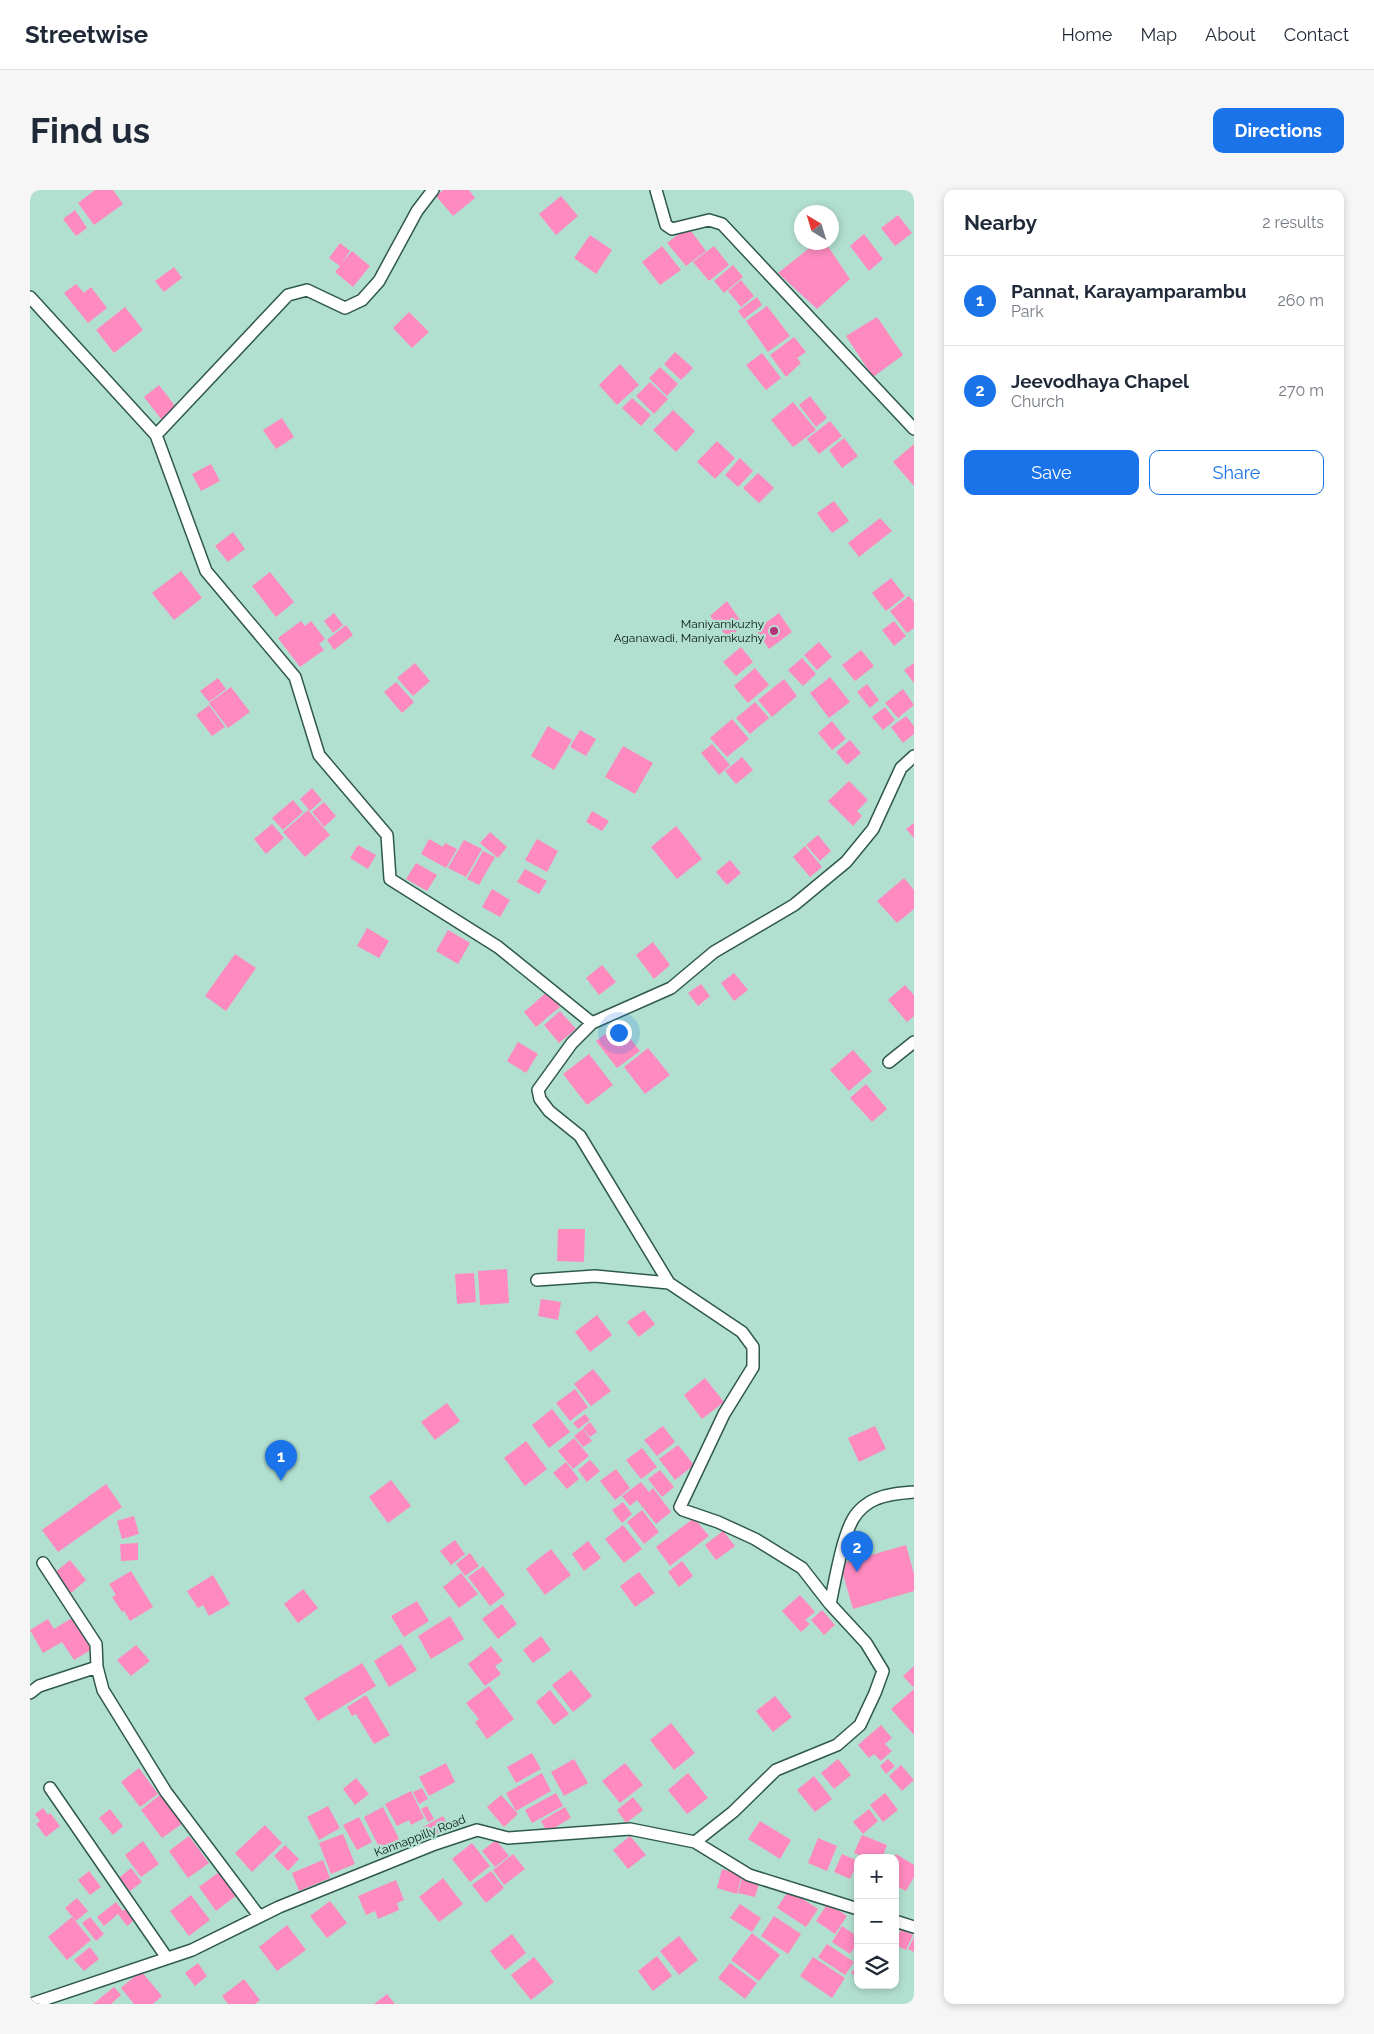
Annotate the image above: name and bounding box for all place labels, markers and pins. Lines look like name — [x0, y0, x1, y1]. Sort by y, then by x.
place label: Maniyamkuzhy Aganawadi, Maniyamkuzhy — [614, 617, 764, 645]
marker: Maniyamkuzhy Aganawadi, Maniyamkuzhy — [768, 625, 780, 637]
pin: 1 — [265, 1440, 297, 1481]
pin: 2 — [841, 1531, 873, 1572]

